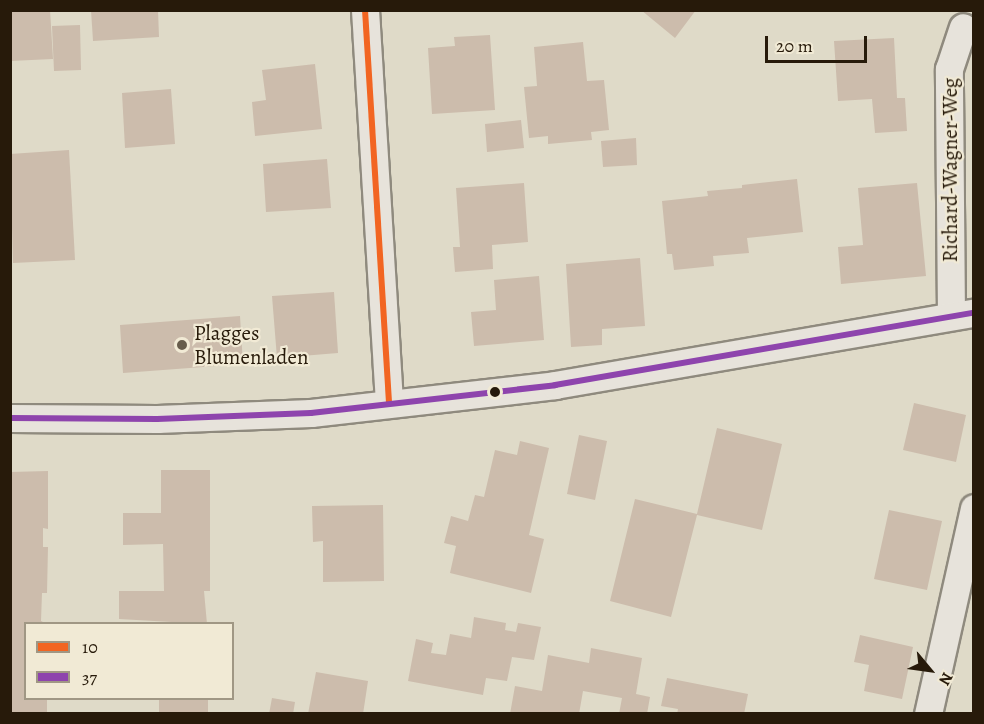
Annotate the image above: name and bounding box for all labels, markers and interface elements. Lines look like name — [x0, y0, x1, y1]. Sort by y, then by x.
scale bar — [768, 24, 870, 62]
text: 20 m — [776, 34, 813, 58]
street label: Richard-Wagner-Weg — [937, 78, 963, 262]
place label: Plagges Blumenladen — [194, 320, 309, 370]
marker: Plagges Blumenladen — [175, 338, 189, 352]
unlabelled marker — [489, 386, 501, 398]
legend — [24, 622, 234, 700]
text: 10 — [82, 635, 98, 659]
north arrow — [900, 640, 960, 700]
text: 37 — [82, 665, 97, 689]
text: N — [933, 668, 958, 689]

